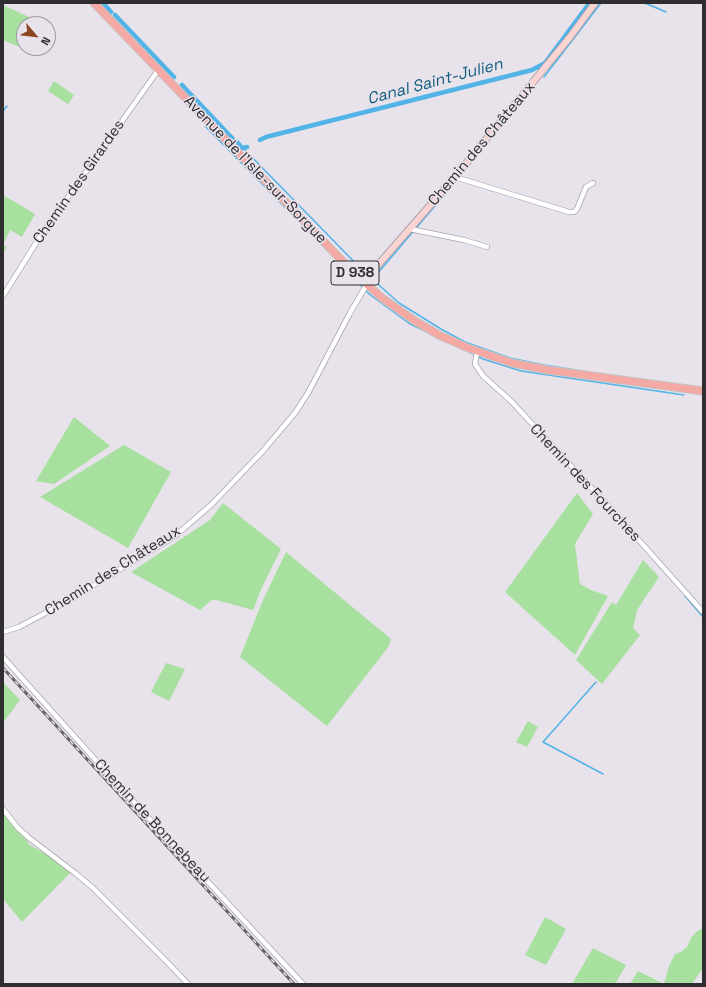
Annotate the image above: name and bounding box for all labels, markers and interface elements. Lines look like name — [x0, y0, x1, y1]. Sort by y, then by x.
north arrow — [16, 16, 56, 56]
text: N — [38, 35, 54, 48]
water label: Canal Saint-Julien — [365, 55, 505, 109]
street label: Chemin des Châteaux — [425, 78, 539, 210]
street label: Avenue de l'Isle-sur-Sorgue — [180, 92, 330, 248]
street label: Chemin des Girardes — [29, 117, 129, 247]
road number: D 938 — [331, 261, 379, 285]
street label: Chemin des Fourches — [526, 420, 644, 546]
street label: Chemin des Châteaux — [42, 522, 184, 620]
street label: Chemin de Bonnebeau — [90, 755, 214, 887]

